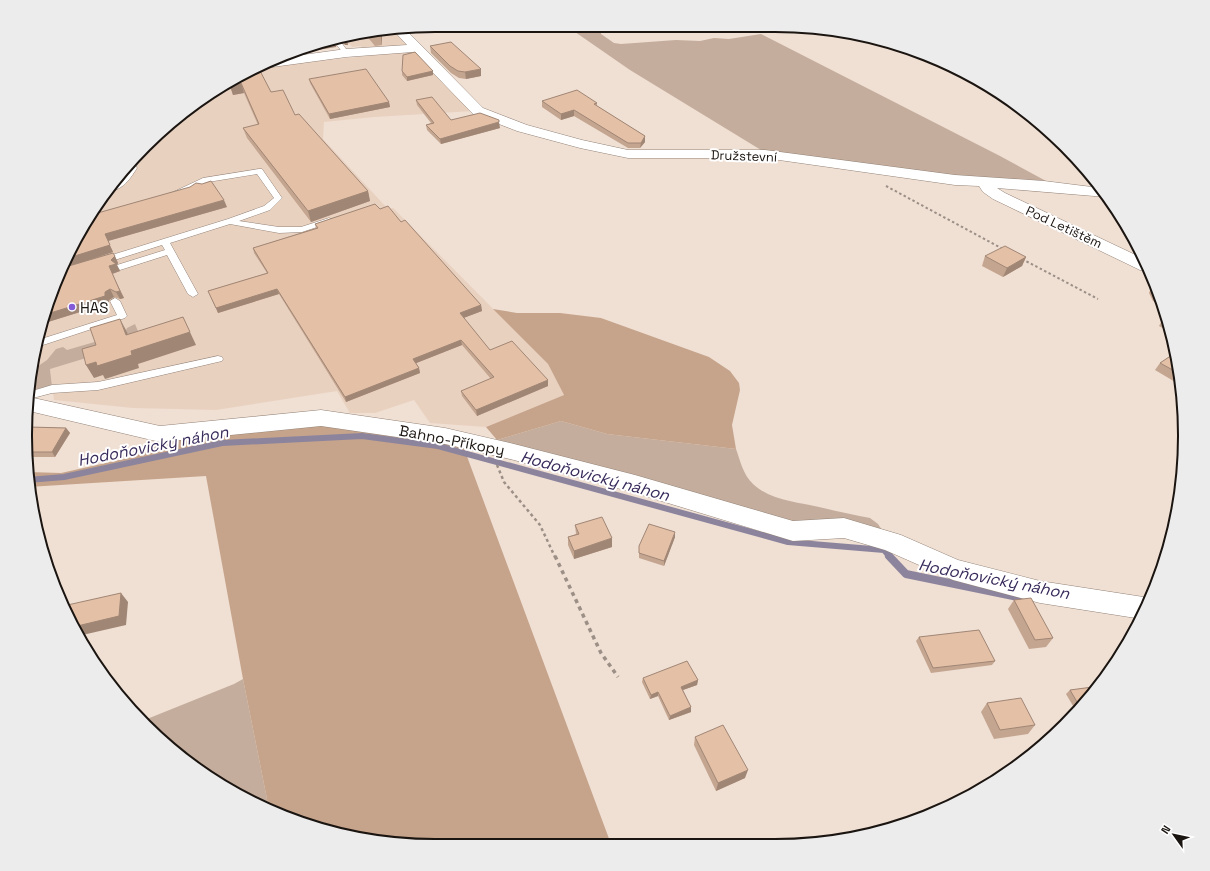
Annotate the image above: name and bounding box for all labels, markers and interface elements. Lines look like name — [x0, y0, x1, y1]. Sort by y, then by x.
street label: Družstevní — [711, 146, 778, 166]
street label: Pod Letištěm — [1023, 202, 1105, 252]
place label: HAS — [80, 298, 108, 317]
marker: HAS — [67, 302, 77, 312]
street label: Bahno-Příkopy — [398, 420, 506, 460]
water label: Hodoňovický náhon — [76, 421, 231, 471]
water label: Hodoňovický náhon — [518, 446, 673, 506]
water label: Hodoňovický náhon — [917, 554, 1072, 604]
north arrow — [1154, 815, 1194, 855]
text: N — [1158, 823, 1173, 836]

